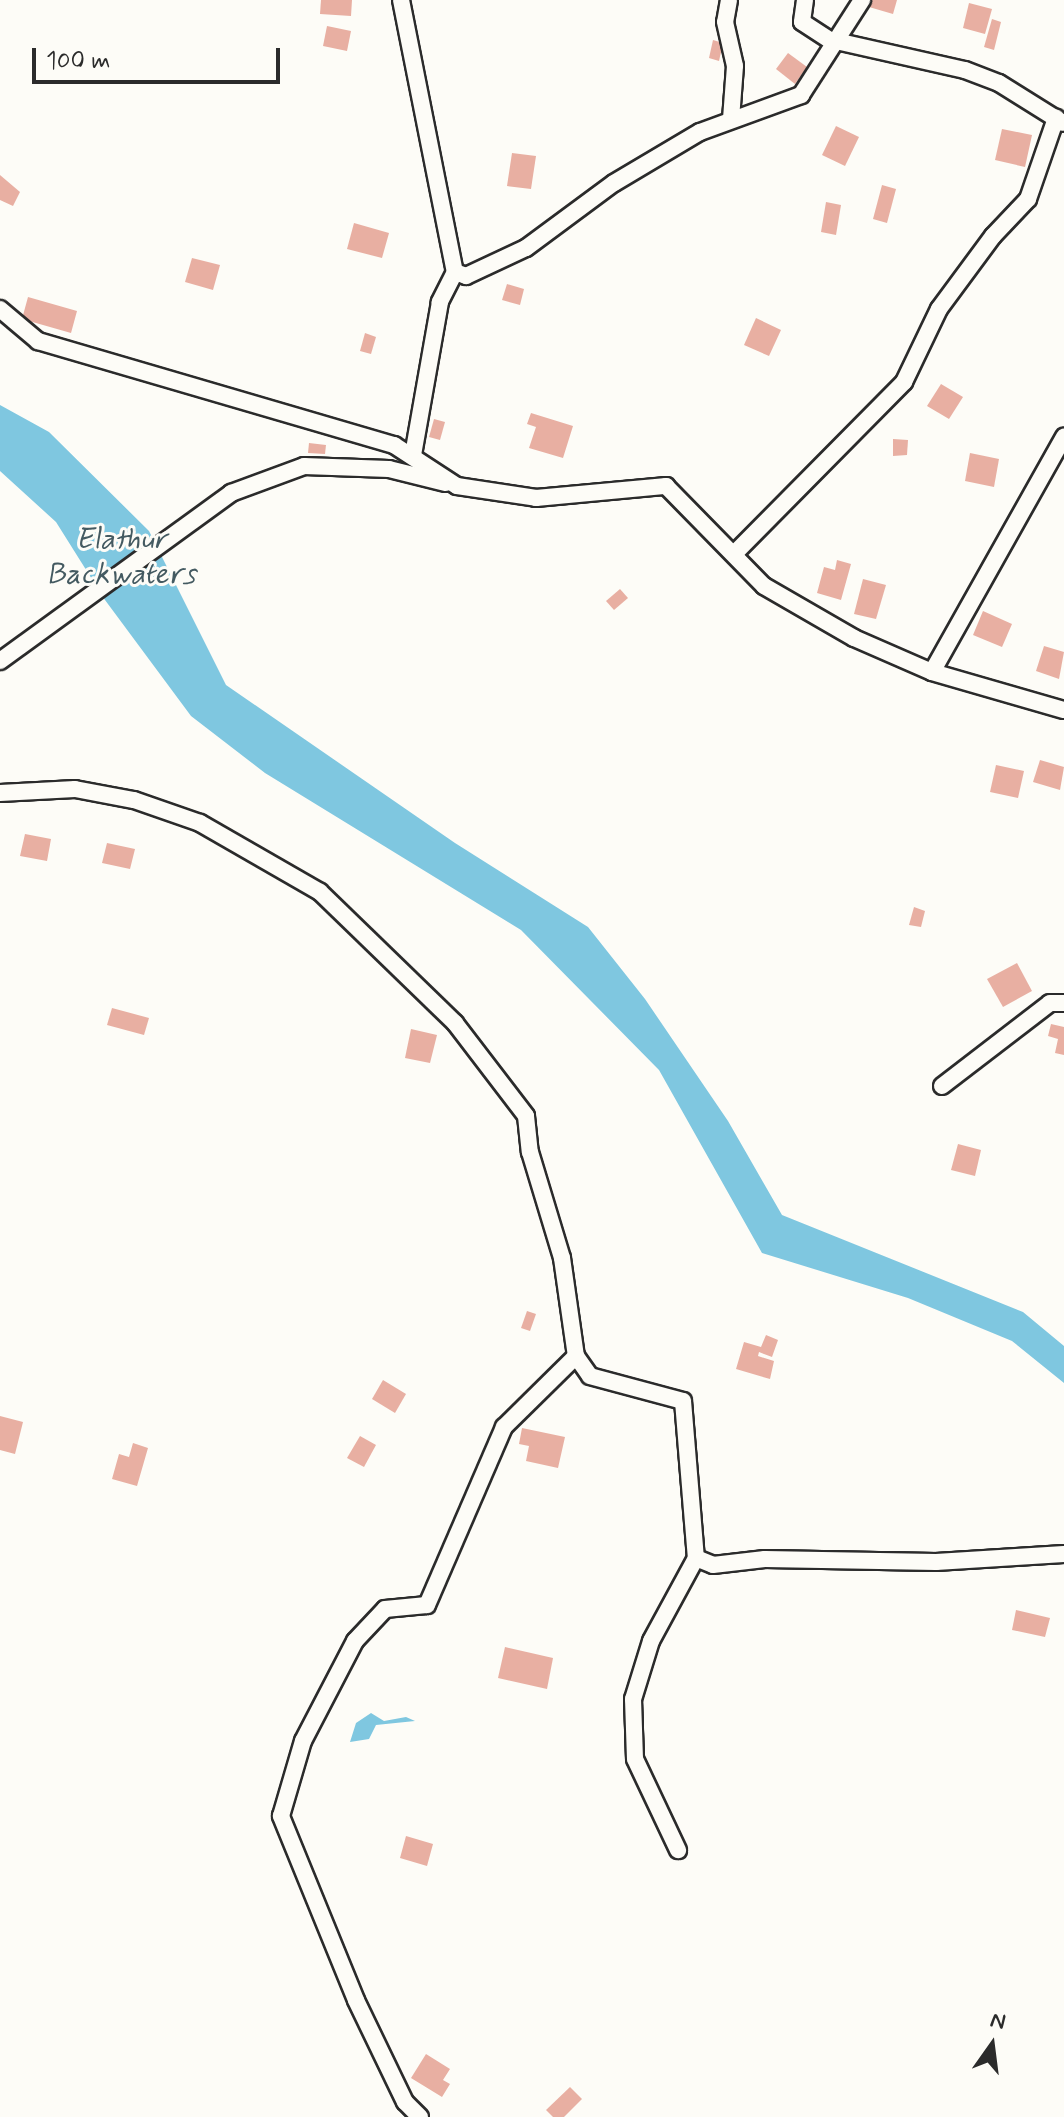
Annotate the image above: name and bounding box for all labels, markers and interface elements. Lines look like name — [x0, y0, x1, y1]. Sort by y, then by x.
scale bar — [36, 32, 284, 82]
text: 100 m — [46, 46, 110, 77]
water label: Elathur Backwaters — [46, 522, 196, 592]
north arrow — [952, 2005, 1032, 2085]
text: N — [987, 2006, 1008, 2037]

